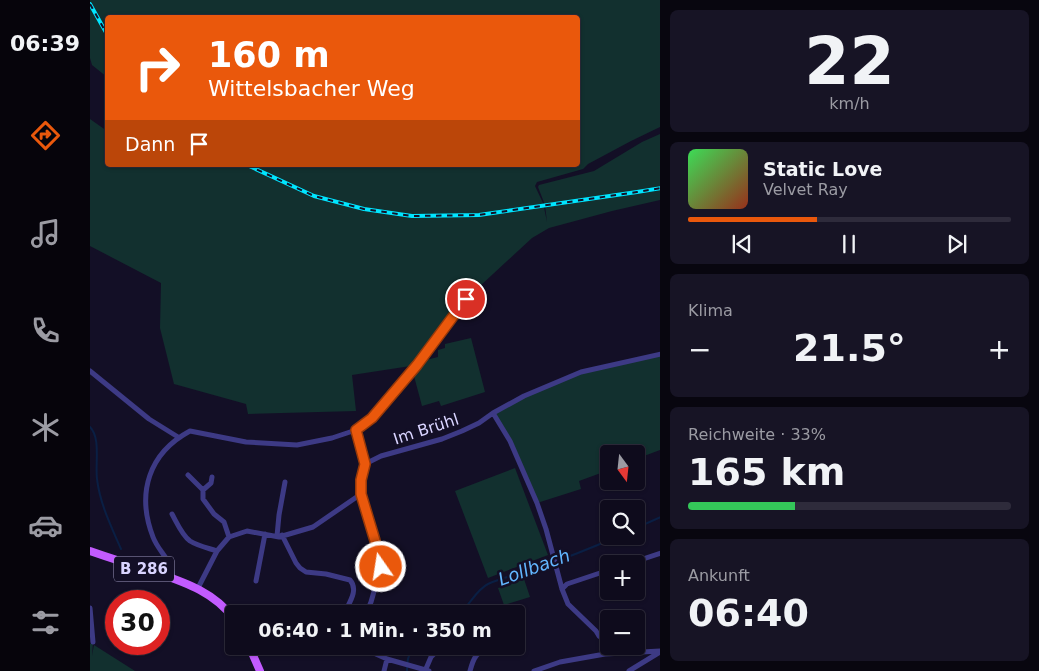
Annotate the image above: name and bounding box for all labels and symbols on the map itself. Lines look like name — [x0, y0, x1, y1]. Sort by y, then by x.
pin — [445, 278, 487, 320]
street label: Im Brühl — [391, 410, 461, 448]
north arrow — [600, 445, 645, 490]
position arrow — [354, 540, 406, 592]
water label: Lollbach — [495, 544, 573, 590]
road number: B 286 — [114, 556, 174, 582]
speed limit sign: 30 — [105, 590, 170, 655]

